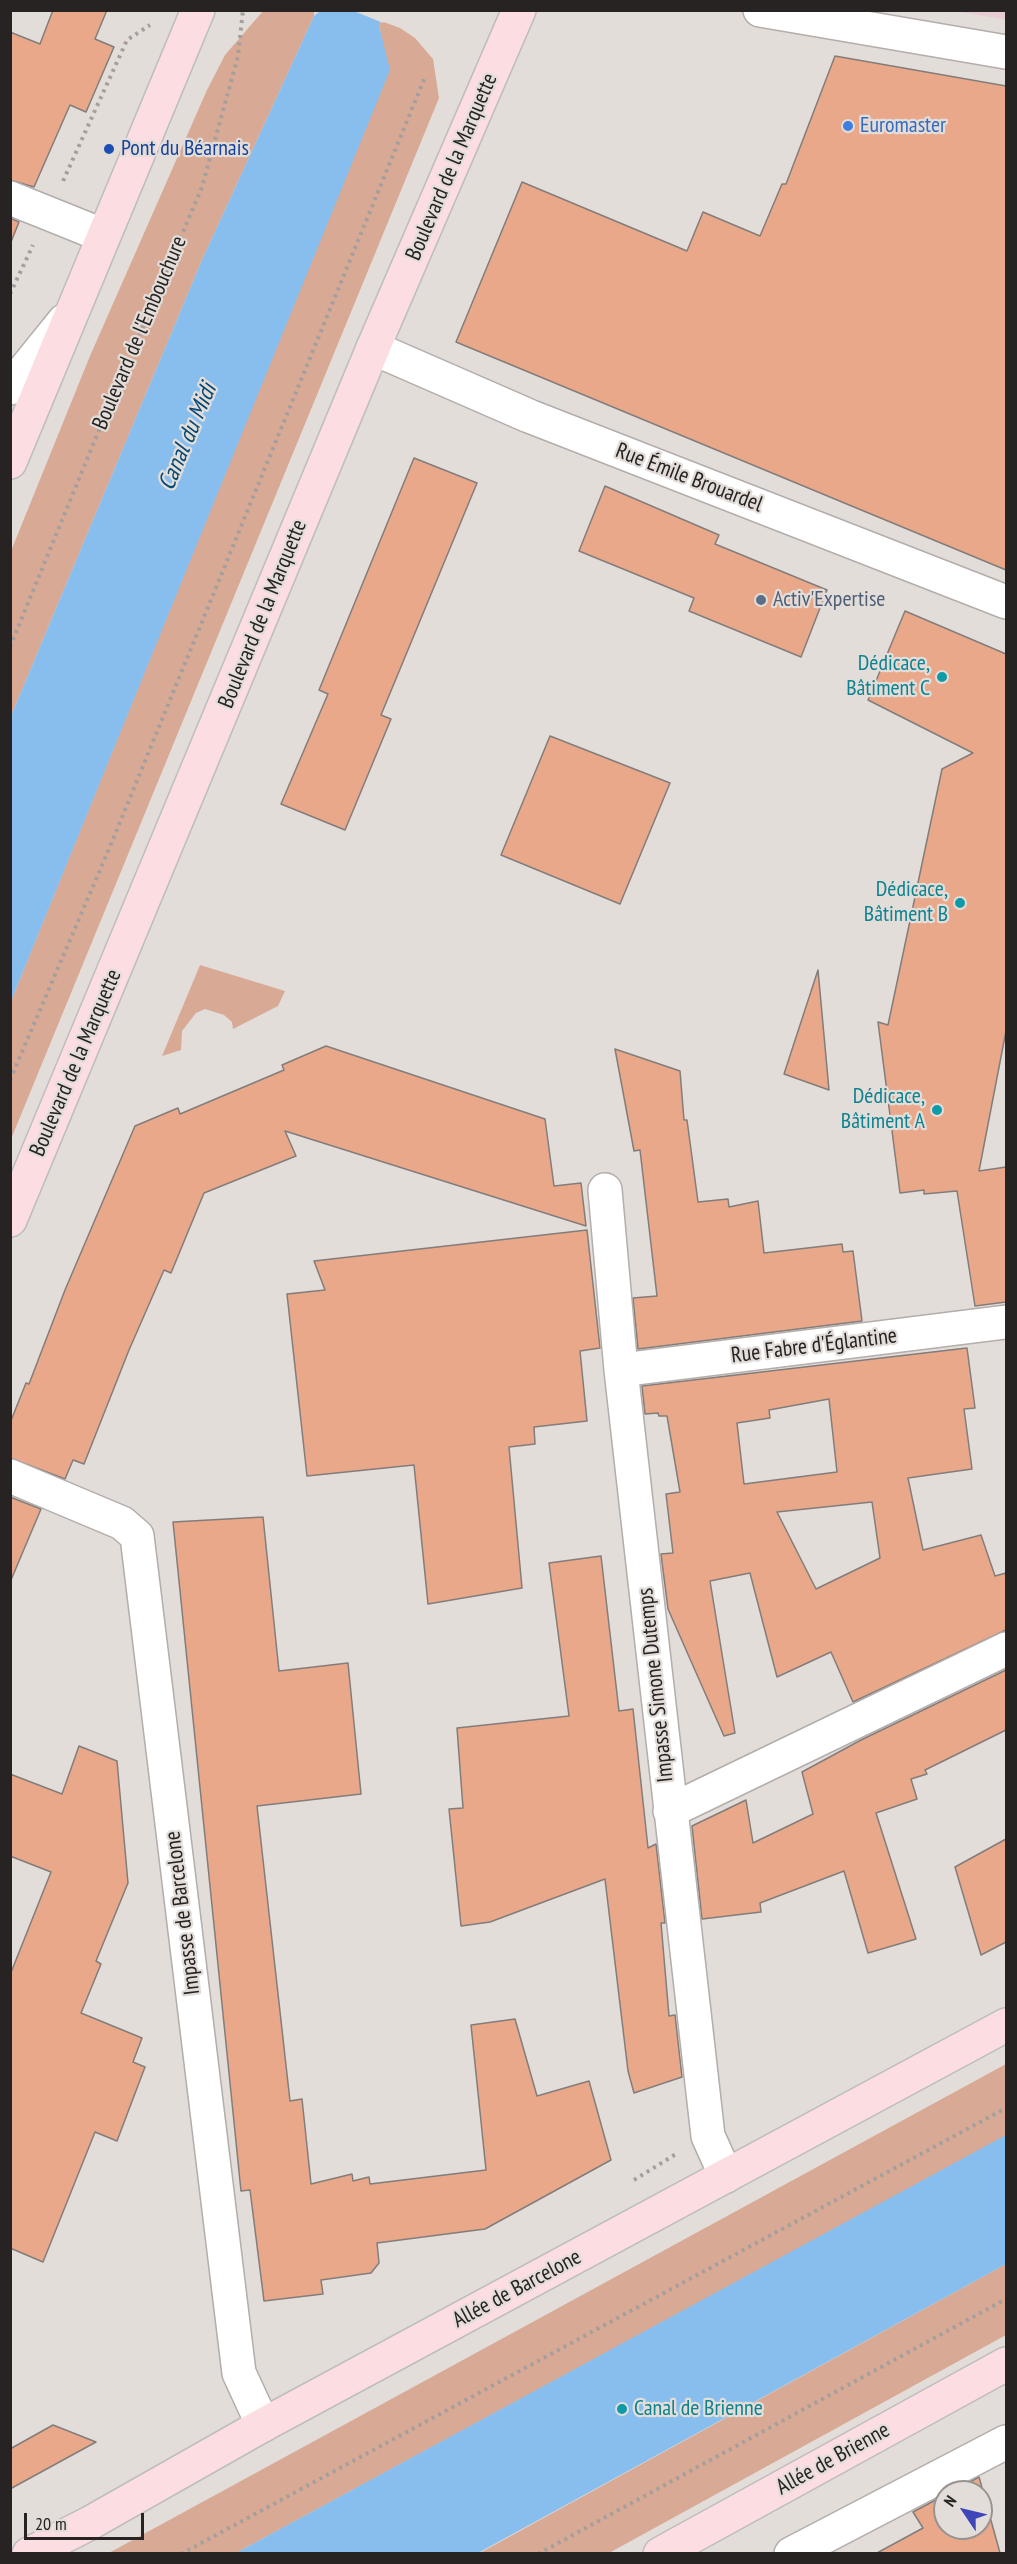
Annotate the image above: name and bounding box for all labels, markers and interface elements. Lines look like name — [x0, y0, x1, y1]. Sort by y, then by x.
street label: Boulevard de la Marquette — [401, 69, 503, 265]
place label: Euromaster — [860, 113, 946, 139]
marker: Euromaster — [841, 119, 855, 133]
place label: Pont du Béarnais — [121, 136, 249, 162]
marker: Pont du Béarnais — [102, 142, 116, 156]
street label: Boulevard de l'Embouchure — [87, 232, 193, 434]
water label: Canal du Midi — [153, 379, 223, 495]
street label: Rue Émile Brouardel — [612, 438, 766, 518]
street label: Boulevard de la Marquette — [213, 516, 313, 712]
place label: Activ'Expertise — [773, 587, 885, 613]
marker: Activ'Expertise — [754, 593, 768, 607]
place label: Dédicace, Bâtiment C — [846, 651, 930, 702]
marker: Dédicace, Bâtiment C — [935, 670, 949, 684]
place label: Dédicace, Bâtiment B — [864, 877, 948, 928]
marker: Dédicace, Bâtiment B — [953, 896, 967, 910]
street label: Boulevard de la Marquette — [25, 965, 127, 1161]
place label: Dédicace, Bâtiment A — [841, 1084, 925, 1136]
marker: Dédicace, Bâtiment A — [930, 1103, 944, 1117]
street label: Rue Fabre d'Églantine — [730, 1323, 898, 1369]
street label: Impasse Simone Dutemps — [633, 1587, 679, 1783]
street label: Impasse de Barcelone — [160, 1830, 206, 1996]
street label: Allée de Barcelone — [448, 2244, 586, 2334]
place label: Canal de Brienne — [634, 2396, 763, 2422]
marker: Canal de Brienne — [615, 2402, 629, 2416]
street label: Allée de Brienne — [772, 2417, 894, 2501]
north arrow — [933, 2480, 993, 2540]
text: N — [939, 2492, 961, 2510]
scale bar — [27, 2501, 147, 2539]
text: 20 m — [35, 2512, 67, 2535]

